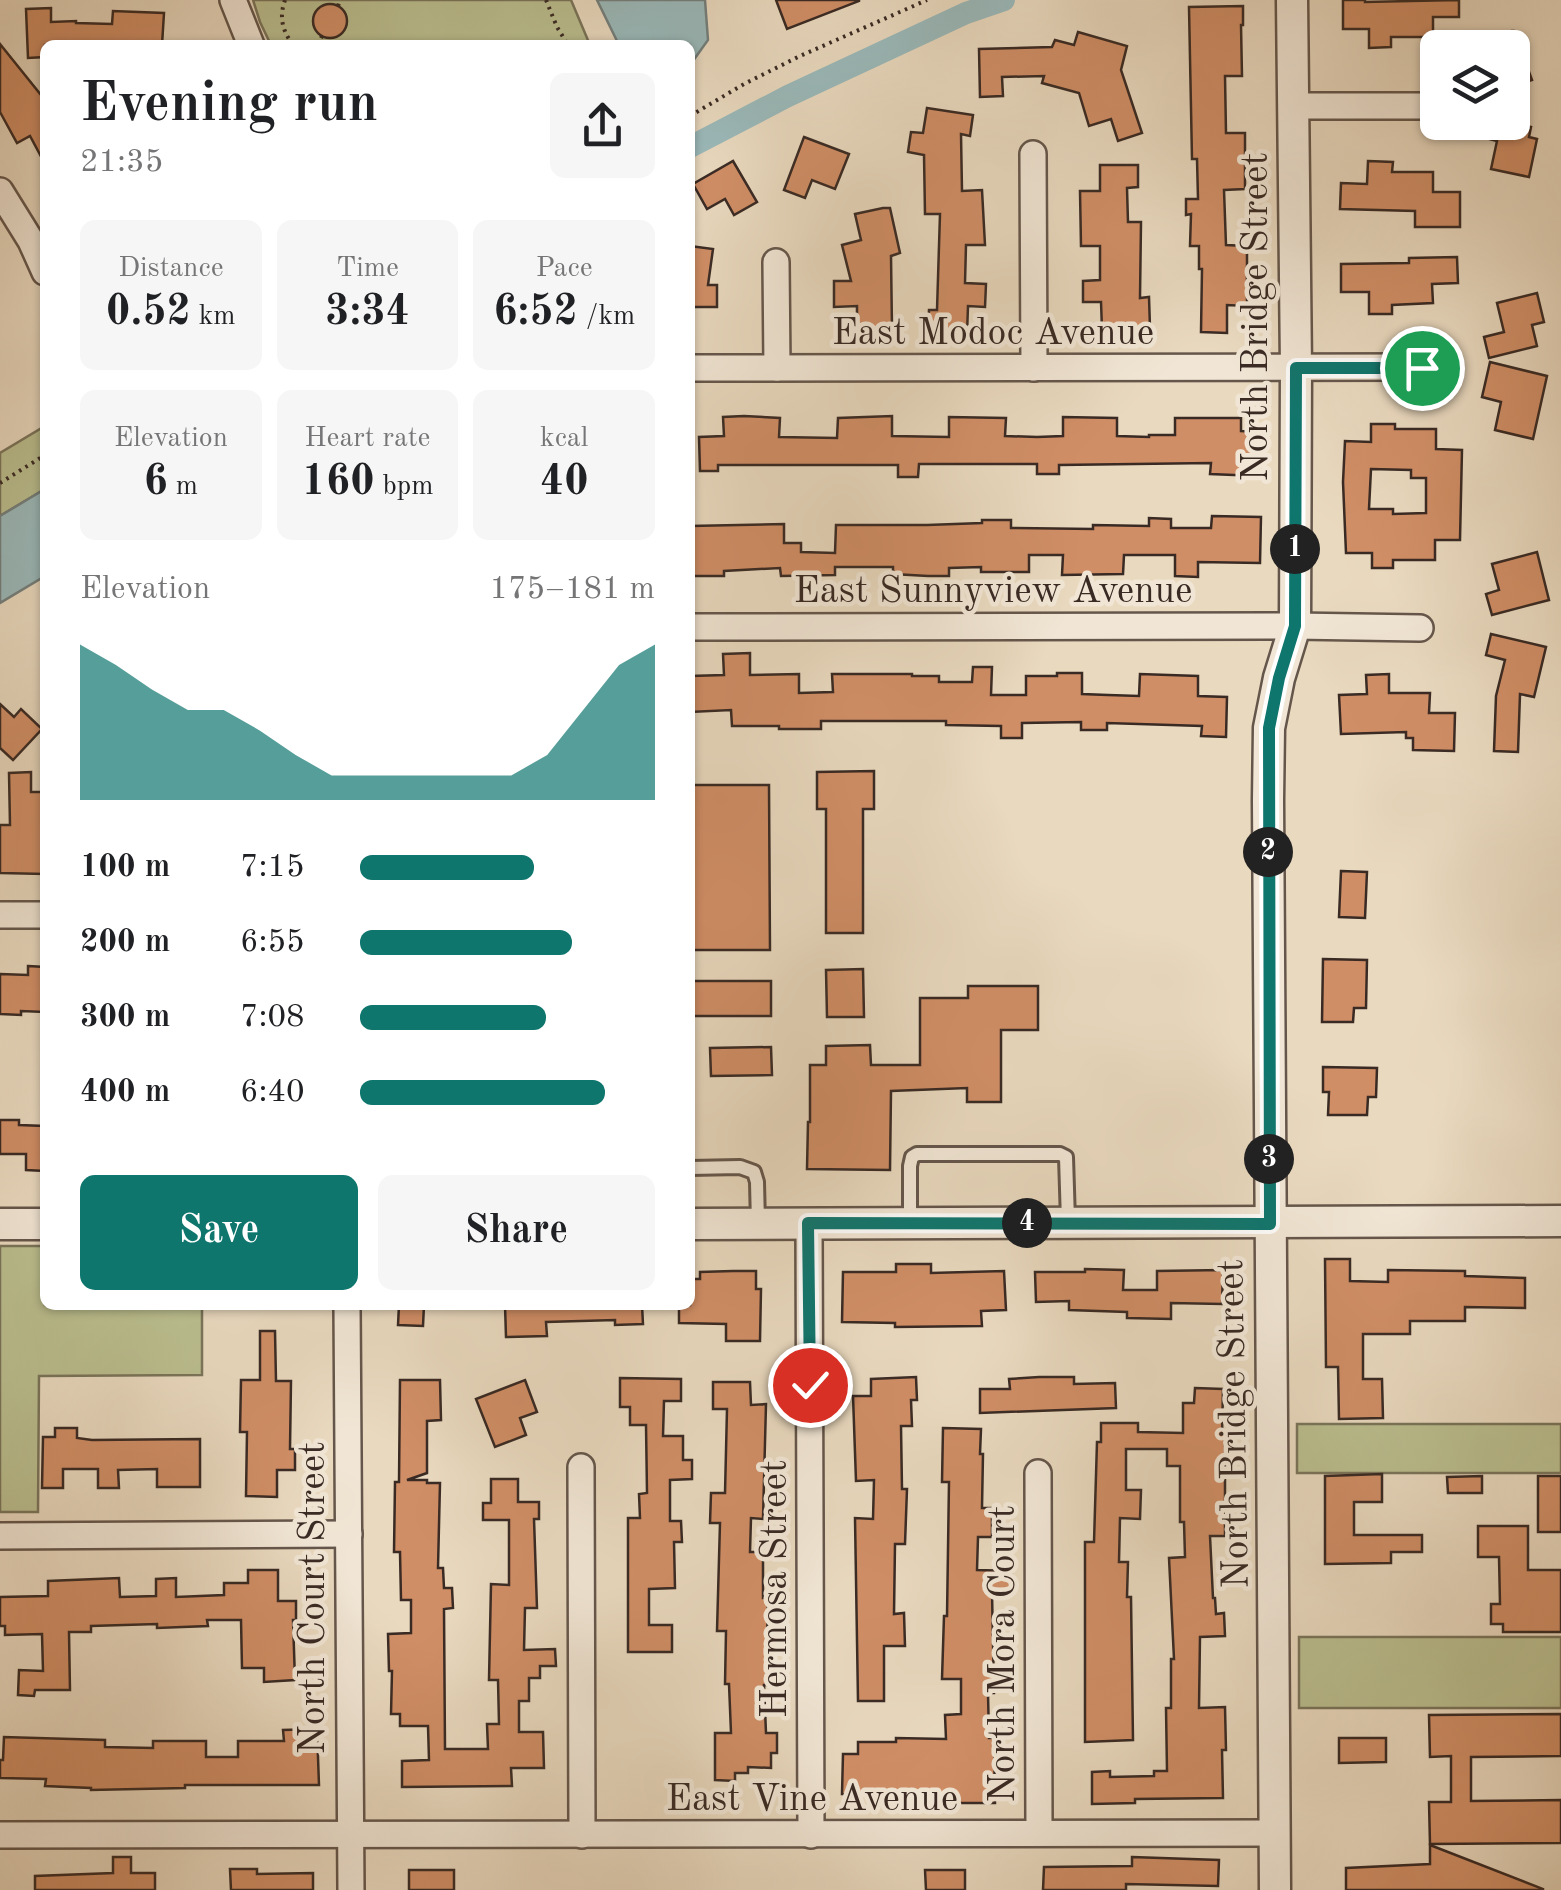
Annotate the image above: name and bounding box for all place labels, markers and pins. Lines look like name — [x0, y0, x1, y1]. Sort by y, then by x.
pin — [1380, 326, 1465, 411]
pin: 1 — [1270, 524, 1320, 574]
pin: 2 — [1243, 827, 1293, 877]
pin: 3 — [1244, 1134, 1294, 1184]
pin: 4 — [1002, 1198, 1052, 1248]
pin — [768, 1343, 853, 1428]

